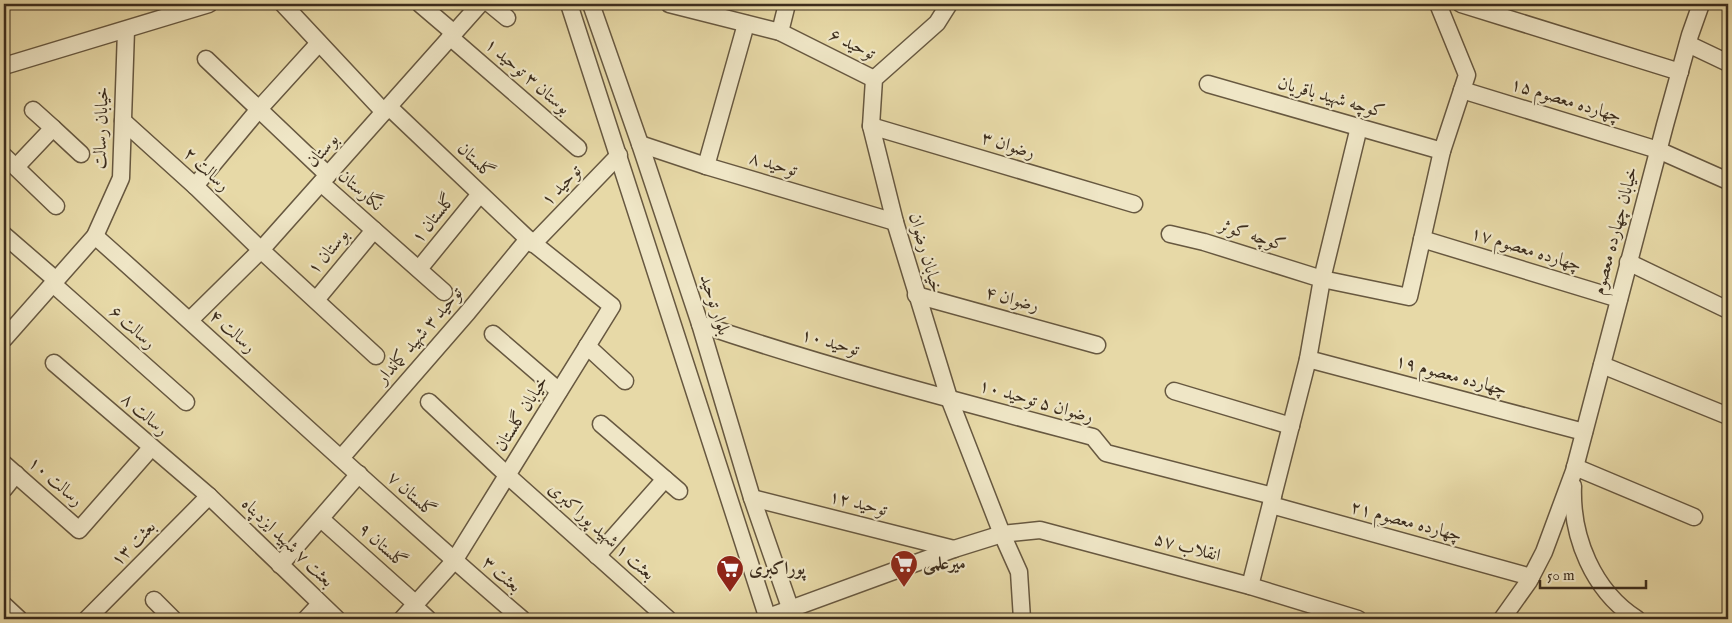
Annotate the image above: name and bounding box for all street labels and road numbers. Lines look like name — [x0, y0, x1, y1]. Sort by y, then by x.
street label: توحید ۶ — [825, 24, 879, 66]
street label: بوستان ۳ توحید ۱ — [480, 34, 574, 120]
street label: کوچه شهید باقریان — [1275, 72, 1387, 124]
street label: چهارده معصوم ۱۵ — [1507, 73, 1624, 132]
street label: خیابان رسالت — [89, 86, 115, 170]
street label: رضوان ۳ — [979, 127, 1037, 165]
street label: بوستان — [302, 129, 344, 173]
street label: گلستان — [452, 137, 499, 184]
street label: رسالت ۲ — [178, 143, 234, 197]
street label: توحید ۸ — [746, 147, 800, 183]
street label: توحید ۱ — [537, 160, 588, 212]
street label: نگارستان — [333, 164, 389, 217]
street label: خیابان چهارده معصوم — [1588, 164, 1647, 298]
street label: گلستان ۱ — [406, 189, 461, 249]
street label: خیابان رضوان — [903, 210, 947, 296]
street label: کوچه کوثر — [1214, 214, 1288, 258]
street label: چهارده معصوم ۱۷ — [1467, 222, 1584, 281]
street label: بوستان ۱ — [303, 224, 355, 280]
street label: بلوار توحید — [693, 271, 735, 339]
street label: توحید ۳ شهید کماندار — [370, 282, 469, 391]
street label: رضوان ۴ — [983, 282, 1041, 318]
street label: رسالت ۶ — [104, 301, 160, 355]
street label: رسالت ۴ — [204, 305, 260, 359]
street label: توحید ۱۰ — [798, 324, 862, 362]
street label: چهارده معصوم ۱۹ — [1392, 350, 1509, 405]
street label: خیابان گلستان — [489, 371, 554, 456]
street label: رضوان ۵ توحید ۱۰ — [976, 375, 1096, 429]
street label: رسالت ۸ — [116, 388, 172, 442]
street label: رسالت ۱۰ — [23, 452, 87, 512]
street label: گلستان ۷ — [382, 466, 441, 523]
street label: بعثت ۱ شهید پوراکبری — [543, 478, 659, 586]
street label: توحید ۱۲ — [826, 486, 890, 522]
street label: بعثت ۷ شهید ایزدپناه — [235, 493, 338, 594]
street label: چهارده معصوم ۲۱ — [1347, 496, 1464, 551]
street label: بعثت ۱۳ — [107, 516, 161, 572]
street label: گلستان ۹ — [353, 517, 412, 574]
street label: انقلاب ۵۷ — [1151, 528, 1223, 568]
street label: بعثت ۳ — [477, 552, 525, 598]

